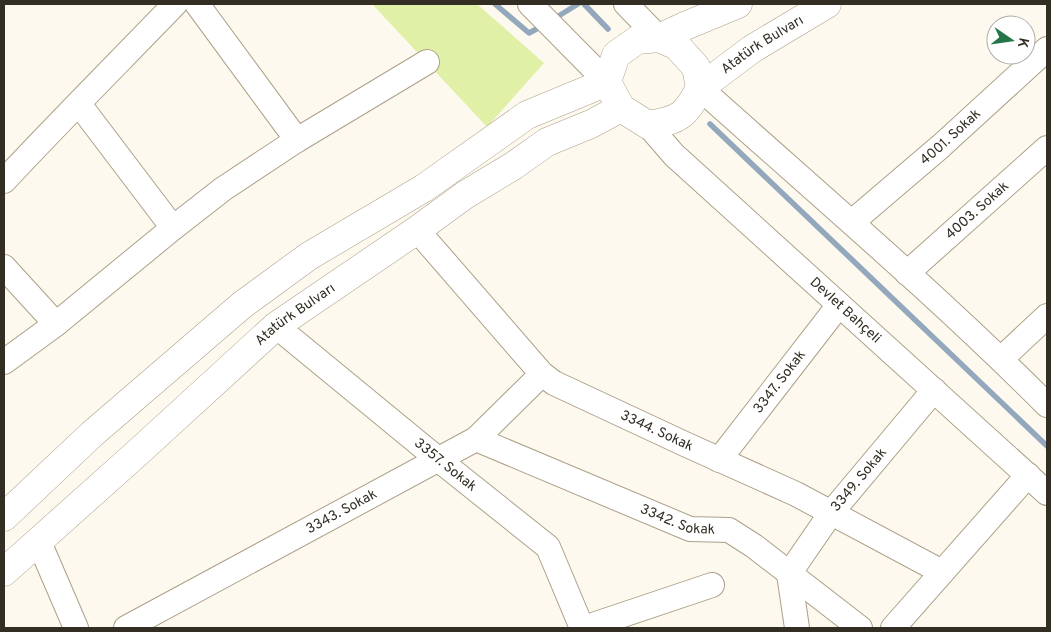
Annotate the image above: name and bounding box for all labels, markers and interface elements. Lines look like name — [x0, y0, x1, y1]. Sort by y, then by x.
street label: Atatürk Bulvarı — [718, 12, 807, 78]
north arrow — [986, 15, 1036, 65]
text: K — [1013, 36, 1032, 49]
street label: 4001. Sokak — [916, 105, 984, 169]
street label: 4003. Sokak — [942, 178, 1012, 243]
street label: Devlet Bahçeli — [806, 274, 885, 347]
street label: Atatürk Bulvarı — [252, 280, 338, 349]
street label: 3347. Sokak — [750, 347, 809, 417]
street label: 3344. Sokak — [618, 407, 696, 455]
street label: 3357. Sokak — [411, 434, 480, 495]
street label: 3349. Sokak — [827, 444, 890, 515]
street label: 3343. Sokak — [303, 486, 380, 538]
street label: 3342. Sokak — [637, 500, 715, 538]

